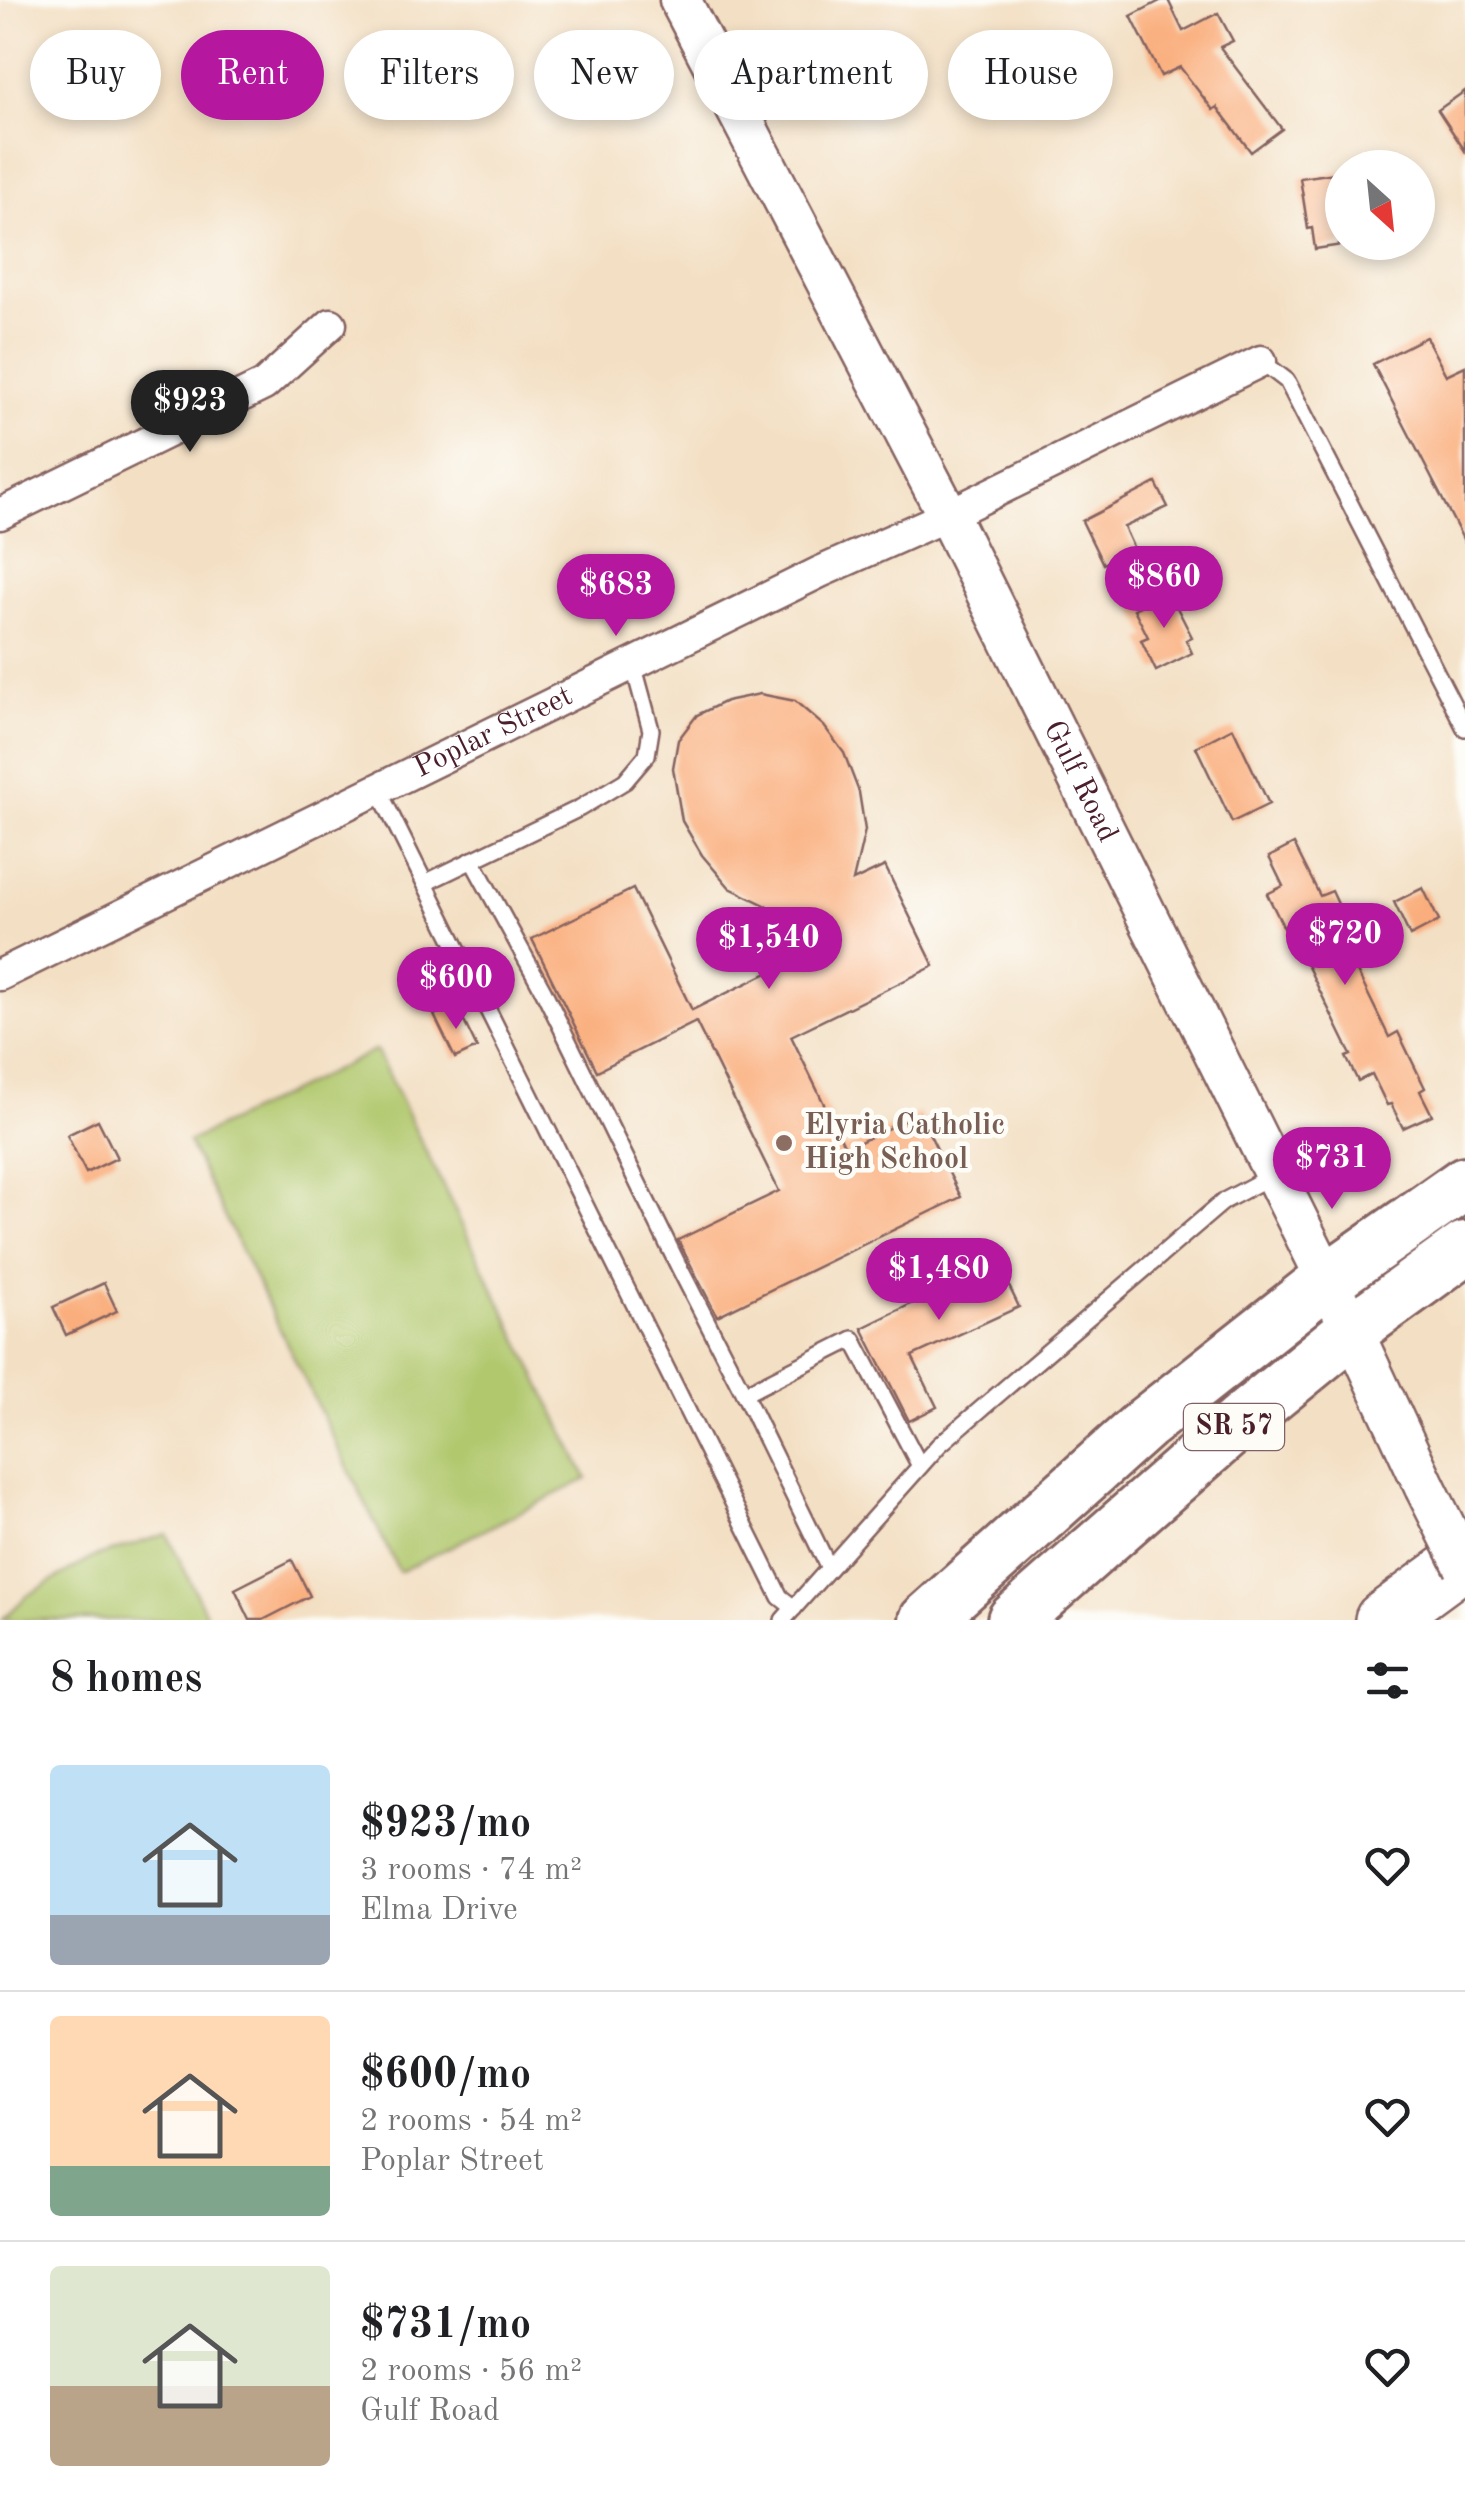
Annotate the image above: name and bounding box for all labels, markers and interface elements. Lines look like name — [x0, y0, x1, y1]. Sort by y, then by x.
chip: Buy — [30, 30, 161, 120]
chip: Rent — [181, 30, 324, 120]
chip: Filters — [344, 30, 514, 120]
chip: New — [534, 30, 674, 120]
chip: Apartment — [694, 30, 928, 120]
chip: House — [948, 30, 1113, 120]
north arrow — [1325, 150, 1435, 260]
map controls — [1325, 150, 1435, 260]
pin: $923 — [131, 370, 249, 455]
text: $923 — [153, 386, 227, 418]
pin: $860 — [1105, 546, 1223, 631]
pin: $683 — [557, 554, 675, 639]
text: $860 — [1127, 562, 1201, 594]
text: $683 — [579, 570, 653, 602]
street label: Poplar Street — [410, 681, 578, 784]
street label: Gulf Road — [1038, 716, 1123, 847]
pin: $720 — [1286, 903, 1404, 988]
pin: $1,540 — [688, 907, 850, 992]
text: $720 — [1308, 919, 1382, 951]
text: $1,540 — [718, 923, 820, 955]
pin: $600 — [397, 947, 515, 1032]
text: $600 — [419, 963, 493, 995]
place label: Elyria Catholic High School — [804, 1111, 1005, 1175]
pin: $731 — [1273, 1127, 1391, 1212]
marker: Elyria Catholic High School — [773, 1132, 795, 1154]
text: $731 — [1295, 1143, 1369, 1175]
pin: $1,480 — [858, 1238, 1020, 1323]
text: $1,480 — [888, 1254, 990, 1286]
road number: SR 57 — [1184, 1404, 1284, 1450]
icon: filters — [1360, 1653, 1415, 1708]
text: 8 homes — [50, 1659, 202, 1701]
text: $923/mo — [360, 1804, 531, 1846]
icon: home — [130, 1805, 250, 1925]
icon: heart — [1360, 1838, 1415, 1893]
text: 3 rooms · 74 m² — [360, 1855, 582, 1887]
text: Elma Drive — [360, 1895, 518, 1927]
text: $600/mo — [360, 2055, 531, 2097]
icon: home — [130, 2056, 250, 2176]
icon: heart — [1360, 2089, 1415, 2144]
text: 2 rooms · 54 m² — [360, 2106, 582, 2138]
text: Poplar Street — [360, 2146, 544, 2178]
text: $731/mo — [360, 2305, 531, 2347]
icon: home — [130, 2306, 250, 2426]
icon: heart — [1360, 2339, 1415, 2394]
text: 2 rooms · 56 m² — [360, 2356, 582, 2388]
text: Gulf Road — [360, 2396, 500, 2428]

